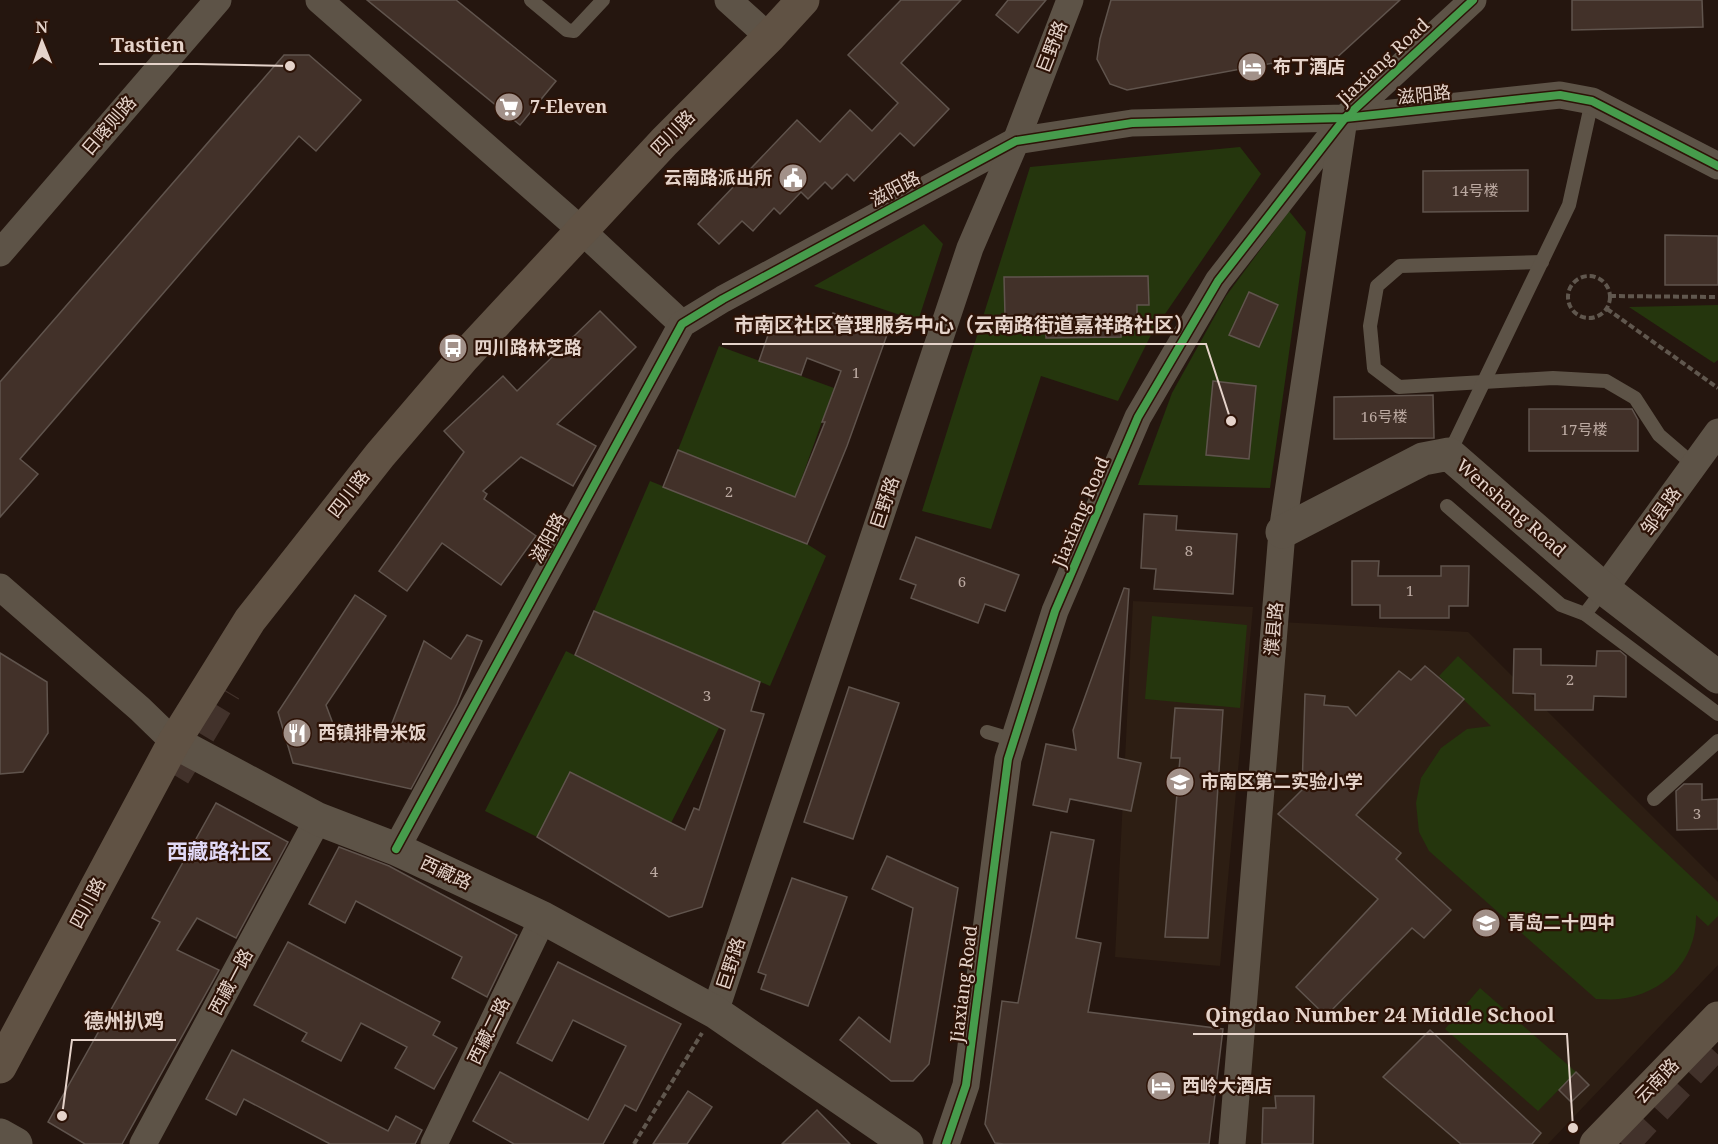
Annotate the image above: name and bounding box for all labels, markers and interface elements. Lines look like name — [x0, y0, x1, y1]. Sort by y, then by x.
north arrow — [12, 12, 72, 72]
street label: Jiaxiang Road — [1330, 12, 1434, 111]
text: N — [35, 16, 49, 38]
street label: 巨野路 — [1030, 17, 1072, 76]
callout: Tastien — [99, 26, 197, 64]
text: Tastien — [111, 31, 185, 58]
hotel icon: 布丁酒店 — [1236, 51, 1268, 83]
place label: 布丁酒店 — [1273, 54, 1345, 78]
street label: 滋阳路 — [1396, 79, 1452, 109]
street label: 日喀则路 — [76, 90, 141, 160]
supermarket icon: 7-Eleven — [493, 91, 525, 123]
place label: 7-Eleven — [530, 94, 607, 118]
street label: 四川路 — [645, 105, 700, 160]
public building icon: 云南路派出所 — [777, 162, 809, 194]
place label: 云南路派出所 — [664, 165, 772, 189]
street label: 滋阳路 — [865, 165, 924, 211]
house number: 14号楼 — [1452, 180, 1498, 200]
callout: 市南区社区管理服务中心（云南路街道嘉祥路社区） — [722, 306, 1206, 344]
text: 市南区社区管理服务中心（云南路街道嘉祥路社区） — [734, 311, 1194, 338]
bus stop icon: 四川路林芝路 — [437, 332, 469, 364]
place label: 四川路林芝路 — [474, 335, 582, 359]
house number: 1 — [852, 362, 860, 382]
house number: 16号楼 — [1361, 406, 1407, 426]
house number: 17号楼 — [1561, 419, 1607, 439]
street label: Jiaxiang Road — [1046, 453, 1114, 572]
street label: Wenshang Road — [1452, 453, 1572, 562]
street label: 四川路 — [322, 465, 374, 522]
street label: 巨野路 — [864, 473, 904, 532]
house number: 2 — [725, 481, 733, 501]
street label: 邹县路 — [1635, 482, 1686, 539]
street label: 滋阳路 — [524, 508, 571, 567]
house number: 8 — [1185, 540, 1193, 560]
house number: 6 — [958, 571, 966, 591]
house number: 1 — [1406, 580, 1414, 600]
street label: 濮县路 — [1259, 601, 1287, 657]
house number: 2 — [1566, 669, 1574, 689]
house number: 3 — [703, 685, 711, 705]
restaurant icon: 西镇排骨米饭 — [281, 717, 313, 749]
place label: 西镇排骨米饭 — [318, 720, 426, 744]
school or university icon: 市南区第二实验小学 — [1164, 766, 1196, 798]
place label: 市南区第二实验小学 — [1201, 769, 1363, 793]
house number: 3 — [1693, 803, 1701, 823]
district label: 西藏路社区 — [167, 837, 272, 865]
street label: 西藏路 — [417, 850, 476, 894]
house number: 4 — [650, 861, 659, 881]
street label: 四川路 — [64, 873, 110, 932]
school or university icon: 青岛二十四中 — [1470, 907, 1502, 939]
place label: 青岛二十四中 — [1507, 910, 1615, 934]
street label: Jiaxiang Road — [944, 924, 982, 1045]
street label: 巨野路 — [710, 934, 750, 993]
street label: 西藏一路 — [203, 944, 258, 1019]
street label: 西藏二路 — [462, 993, 515, 1068]
callout: Qingdao Number 24 Middle School — [1193, 996, 1567, 1034]
text: Qingdao Number 24 Middle School — [1205, 1001, 1555, 1028]
callout: 德州扒鸡 — [72, 1002, 176, 1040]
text: 德州扒鸡 — [84, 1007, 164, 1034]
street label: 云南路 — [1629, 1053, 1684, 1108]
hotel icon: 西岭大酒店 — [1145, 1070, 1177, 1102]
place label: 西岭大酒店 — [1182, 1073, 1272, 1097]

